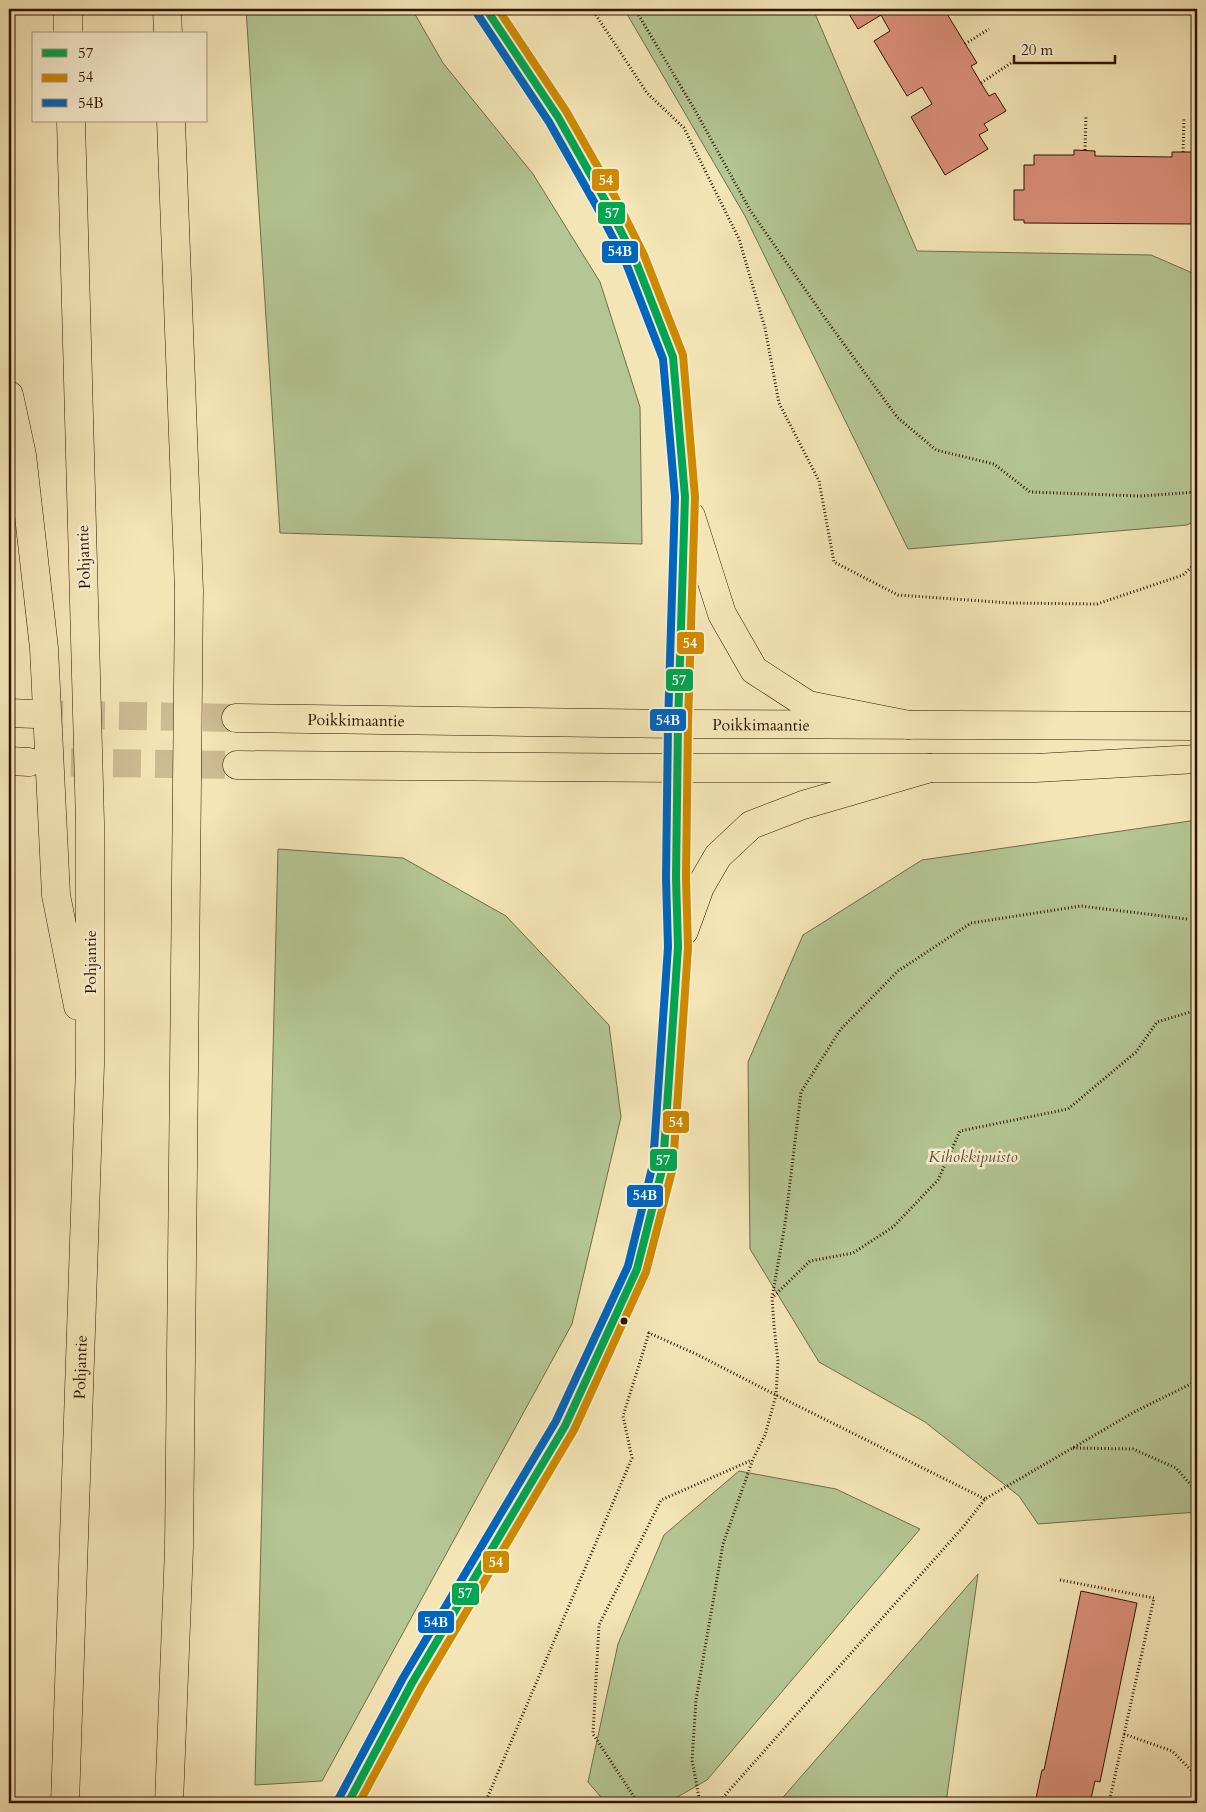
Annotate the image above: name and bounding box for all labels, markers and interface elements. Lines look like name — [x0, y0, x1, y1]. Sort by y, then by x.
legend — [32, 32, 208, 122]
scale bar — [1014, 32, 1115, 64]
text: 20 m — [1021, 40, 1053, 60]
text: 57 — [78, 43, 94, 63]
text: 54 — [78, 67, 94, 87]
text: 54B — [78, 93, 104, 113]
line badge: 54 — [591, 168, 620, 192]
text: 54 — [599, 171, 613, 190]
line badge: 57 — [597, 201, 626, 225]
text: 57 — [605, 204, 619, 223]
line badge: 54B — [601, 240, 639, 264]
text: 54B — [608, 242, 632, 261]
street label: Pohjantie — [72, 524, 96, 589]
line badge: 54 — [676, 631, 705, 655]
text: 54 — [683, 634, 697, 653]
line badge: 57 — [665, 668, 694, 692]
text: 57 — [672, 671, 686, 690]
line badge: 54B — [649, 708, 687, 732]
street label: Poikkimaantie — [307, 709, 405, 732]
text: 54B — [656, 711, 680, 730]
street label: Poikkimaantie — [712, 714, 810, 737]
street label: Pohjantie — [80, 930, 102, 994]
line badge: 54 — [662, 1110, 690, 1134]
text: 54 — [669, 1113, 683, 1132]
park label: Kihokkipuisto — [928, 1146, 1018, 1168]
line badge: 57 — [649, 1148, 678, 1172]
text: 57 — [656, 1151, 670, 1170]
line badge: 54B — [626, 1184, 664, 1208]
text: 54B — [633, 1186, 657, 1205]
unlabelled marker — [619, 1316, 629, 1326]
street label: Pohjantie — [69, 1335, 93, 1400]
line badge: 54 — [482, 1550, 510, 1574]
text: 54 — [489, 1553, 503, 1572]
line badge: 57 — [451, 1582, 480, 1606]
text: 57 — [458, 1584, 472, 1603]
line badge: 54B — [417, 1610, 455, 1634]
text: 54B — [424, 1613, 448, 1632]

